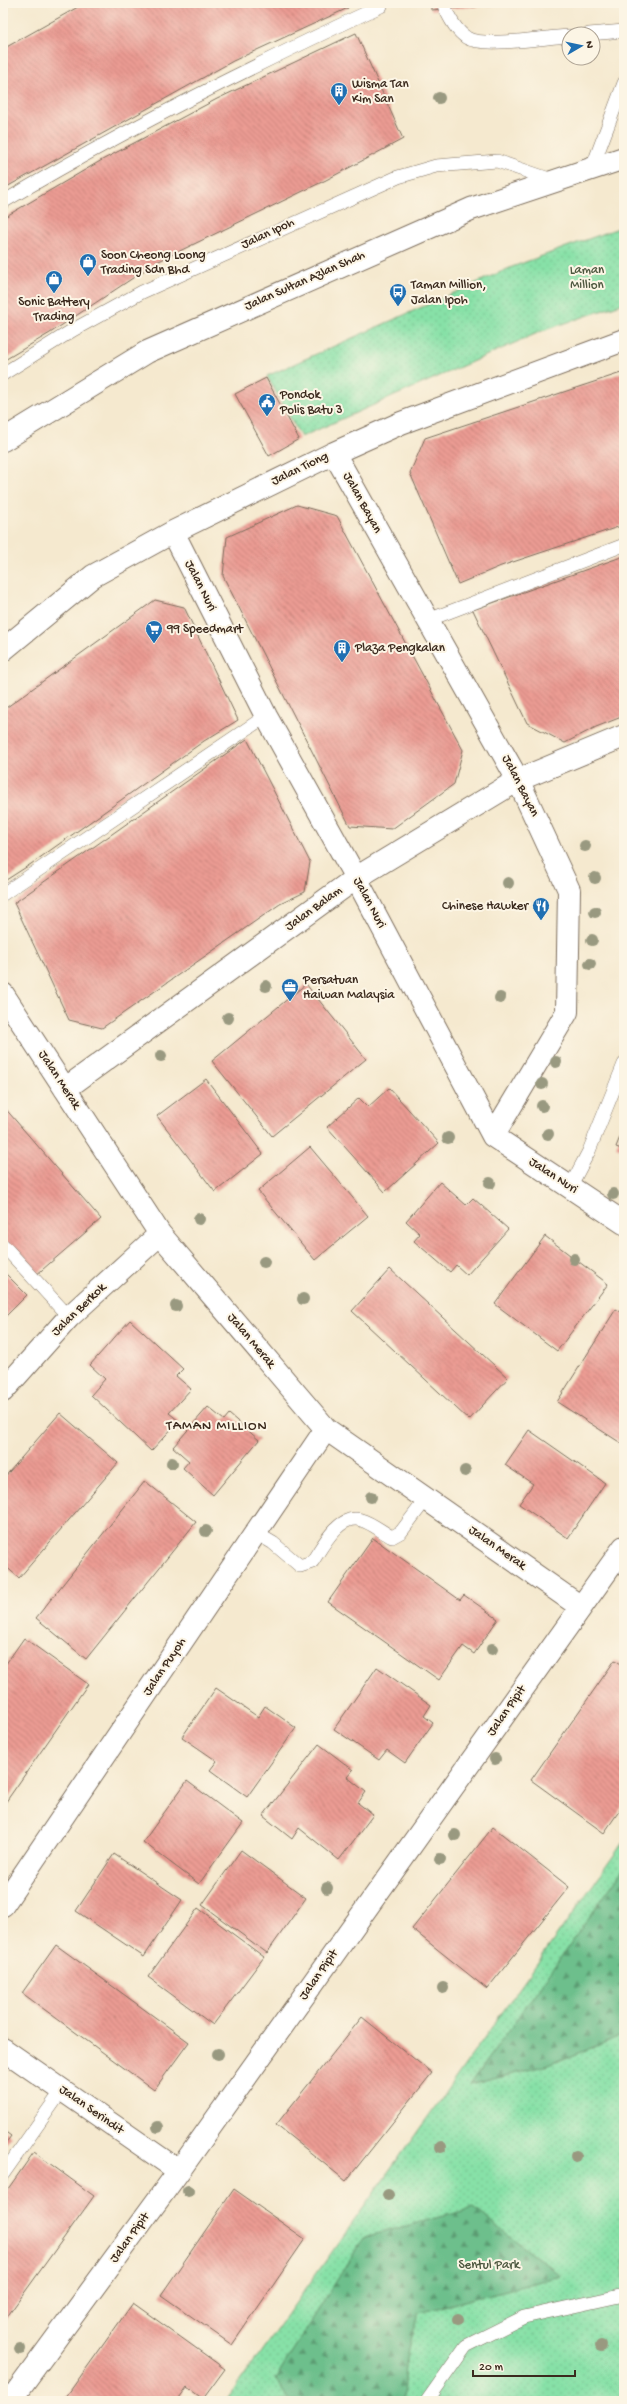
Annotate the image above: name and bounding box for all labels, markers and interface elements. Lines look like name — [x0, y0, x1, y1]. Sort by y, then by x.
north arrow — [561, 26, 601, 66]
text: N — [582, 40, 595, 49]
place label: Wisma Tan Kim San — [352, 77, 409, 107]
building icon: Wisma Tan Kim San — [329, 81, 349, 106]
street label: Jalan Ipoh — [239, 215, 297, 253]
place label: Soon Cheong Loong Trading Sdn Bhd — [100, 248, 206, 278]
street label: Jalan Sultan Azlan Shah — [242, 248, 368, 314]
shop icon: Soon Cheong Loong Trading Sdn Bhd — [78, 252, 98, 277]
park label: Laman Million — [570, 263, 605, 293]
shop icon: Sonic Battery Trading — [44, 269, 64, 294]
place label: Taman Million, Jalan Ipoh — [410, 278, 486, 308]
bus stop icon: Taman Million, Jalan Ipoh — [388, 282, 408, 307]
place label: Sonic Battery Trading — [18, 295, 90, 325]
place label: Pondok Polis Batu 3 — [279, 388, 343, 418]
public building icon: Pondok Polis Batu 3 — [257, 392, 277, 417]
street label: Jalan Tiong — [269, 449, 331, 489]
street label: Jalan Bayan — [339, 470, 385, 537]
street label: Jalan Nuri — [181, 558, 219, 614]
supermarket icon: 99 Speedmart — [144, 619, 164, 644]
place label: 99 Speedmart — [166, 622, 245, 637]
building icon: Plaza Pengkalan — [332, 638, 352, 663]
place label: Plaza Pengkalan — [354, 641, 446, 656]
street label: Jalan Bayan — [498, 753, 542, 820]
street label: Jalan Nuri — [349, 875, 389, 931]
street label: Jalan Balam — [283, 883, 345, 935]
restaurant icon: Chinese Hawker — [531, 896, 551, 921]
place label: Chinese Hawker — [442, 899, 529, 914]
place label: Persatuan Haiwan Malaysia — [302, 973, 395, 1003]
office icon: Persatuan Haiwan Malaysia — [280, 977, 300, 1002]
street label: Jalan Merak — [35, 1048, 84, 1113]
street label: Jalan Nuri — [526, 1155, 580, 1197]
street label: Jalan Berkok — [49, 1280, 110, 1340]
street label: Jalan Merak — [224, 1311, 279, 1372]
district label: TAMAN MILLION — [165, 1418, 268, 1435]
street label: Jalan Merak — [465, 1523, 530, 1574]
street label: Jalan Puyoh — [140, 1635, 190, 1699]
street label: Jalan Pipit — [484, 1682, 531, 1739]
street label: Jalan Pipit — [296, 1946, 343, 2003]
street label: Jalan Serindit — [56, 2082, 128, 2139]
street label: Jalan Pipit — [107, 2209, 154, 2266]
park label: Sentul Park — [458, 2258, 521, 2273]
scale bar — [473, 2352, 575, 2378]
text: 20 m — [479, 2361, 504, 2375]

